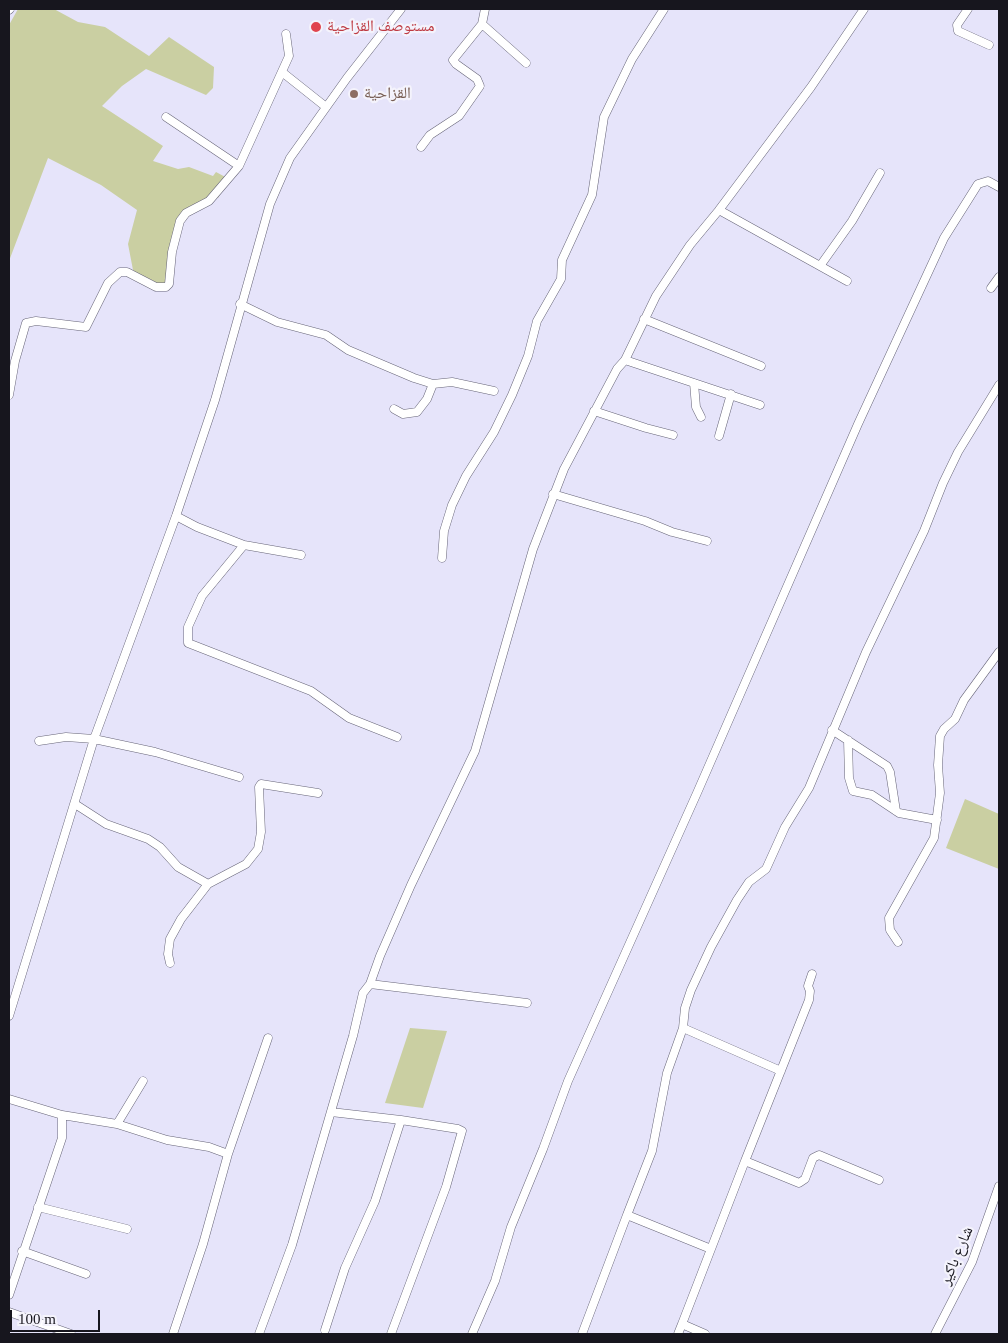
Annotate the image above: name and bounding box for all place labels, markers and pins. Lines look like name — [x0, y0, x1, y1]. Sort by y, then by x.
place label: مستوصف القزاحية — [327, 17, 435, 37]
marker: مستوصف القزاحية — [309, 20, 323, 34]
place label: القزاحية — [364, 84, 411, 104]
marker: القزاحية — [348, 88, 360, 100]

